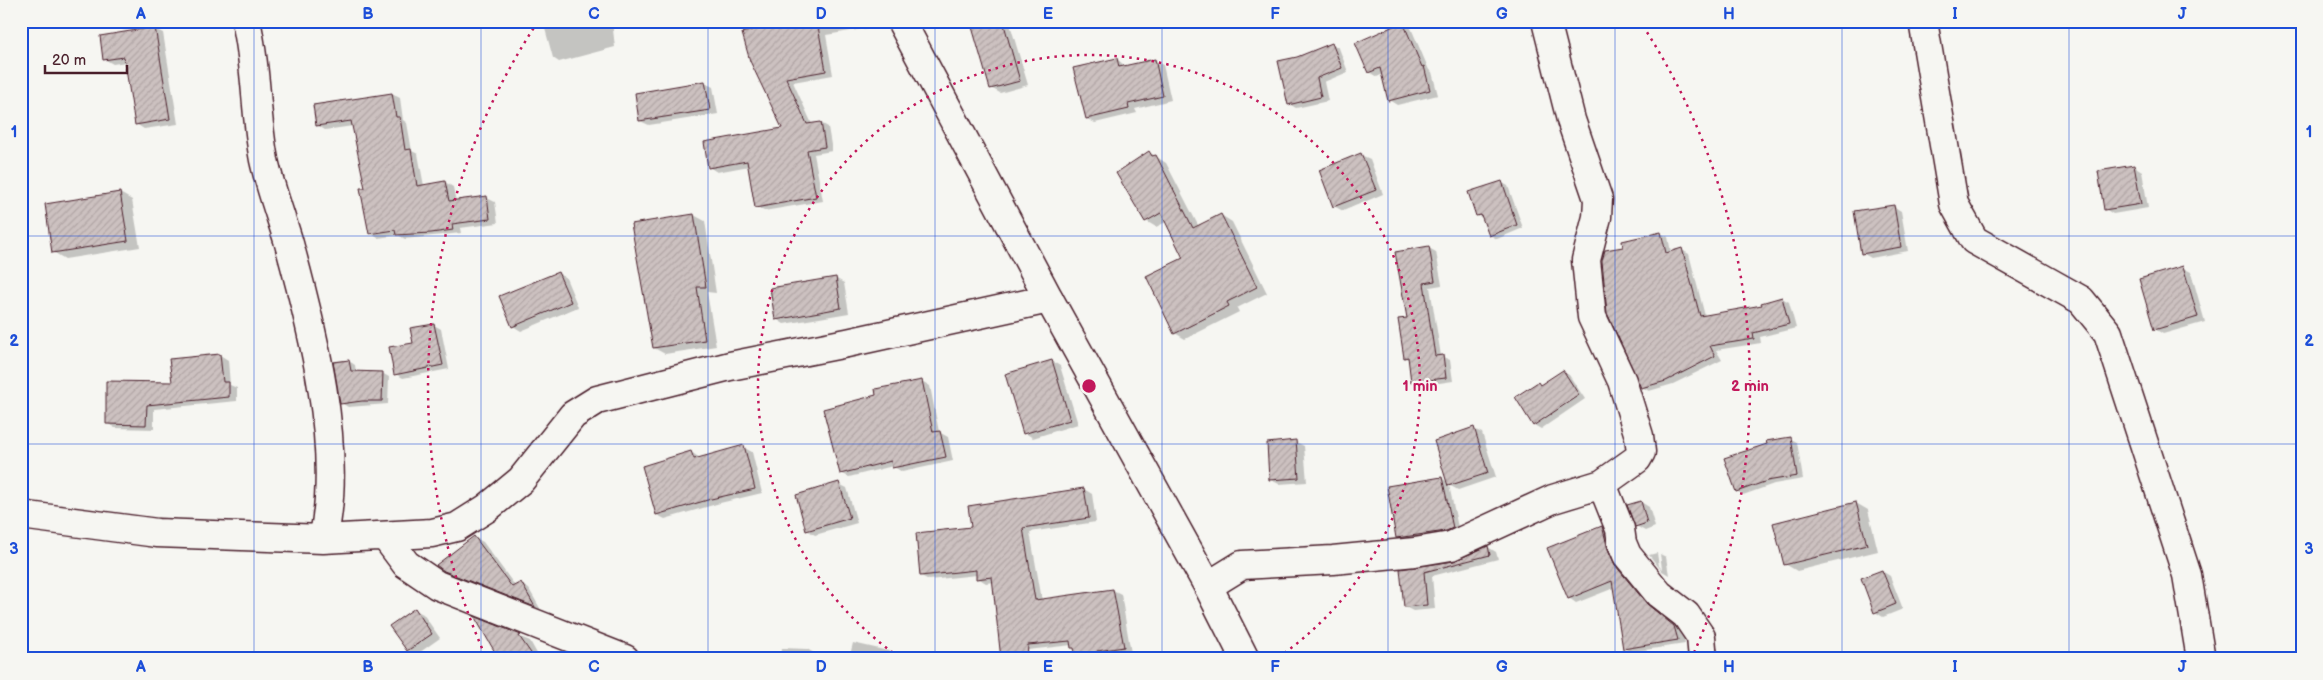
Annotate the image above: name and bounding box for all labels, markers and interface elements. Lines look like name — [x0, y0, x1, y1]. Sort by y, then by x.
text: A — [135, 5, 146, 24]
text: B — [362, 5, 374, 24]
text: C — [588, 5, 600, 24]
text: D — [815, 5, 827, 24]
text: E — [1043, 5, 1053, 24]
text: F — [1270, 5, 1280, 24]
text: G — [1496, 5, 1508, 24]
text: H — [1723, 5, 1735, 24]
text: I — [1952, 5, 1958, 24]
text: J — [2178, 5, 2187, 24]
scale bar — [45, 42, 128, 74]
text: 20 m — [52, 51, 86, 70]
text: 1 — [11, 123, 17, 142]
text: 1 — [2306, 123, 2312, 142]
text: 2 — [9, 332, 19, 351]
text: 2 — [2304, 332, 2314, 351]
centre of rings — [1080, 377, 1098, 395]
text: 1 min — [1402, 377, 1438, 396]
text: 2 min — [1731, 377, 1769, 396]
text: 3 — [9, 540, 19, 559]
text: 3 — [2304, 540, 2314, 559]
text: A — [135, 658, 146, 677]
text: B — [362, 658, 374, 677]
text: C — [588, 658, 600, 677]
text: D — [815, 658, 827, 677]
text: E — [1043, 658, 1053, 677]
text: F — [1270, 658, 1280, 677]
text: G — [1496, 658, 1508, 677]
text: H — [1723, 658, 1735, 677]
text: I — [1952, 658, 1958, 677]
text: J — [2178, 658, 2187, 677]

